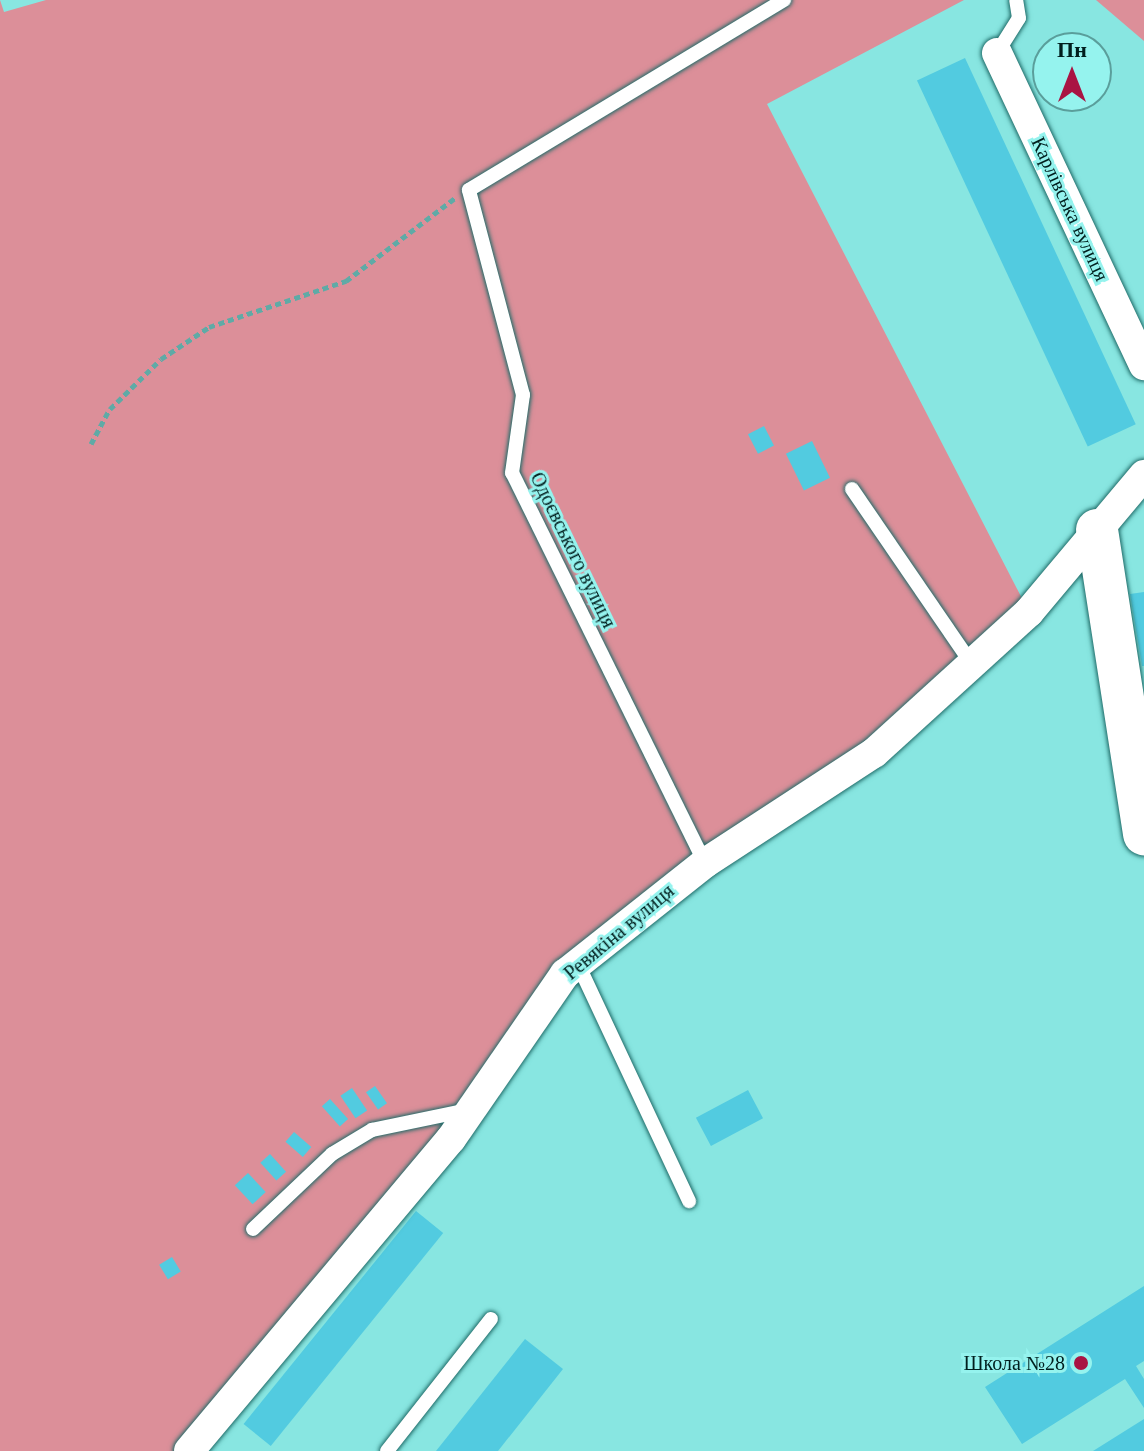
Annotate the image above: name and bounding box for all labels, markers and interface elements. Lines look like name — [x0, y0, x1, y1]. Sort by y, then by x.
north arrow — [1032, 32, 1112, 112]
text: Пн — [1057, 37, 1087, 62]
street label: Карлівська вулиця — [1026, 133, 1114, 285]
street label: Одоєвського вулиця — [525, 468, 621, 632]
street label: Ревякіна вулиця — [559, 879, 679, 985]
place label: Школа №28 — [963, 1351, 1065, 1375]
marker: Школа №28 — [1072, 1354, 1090, 1372]

